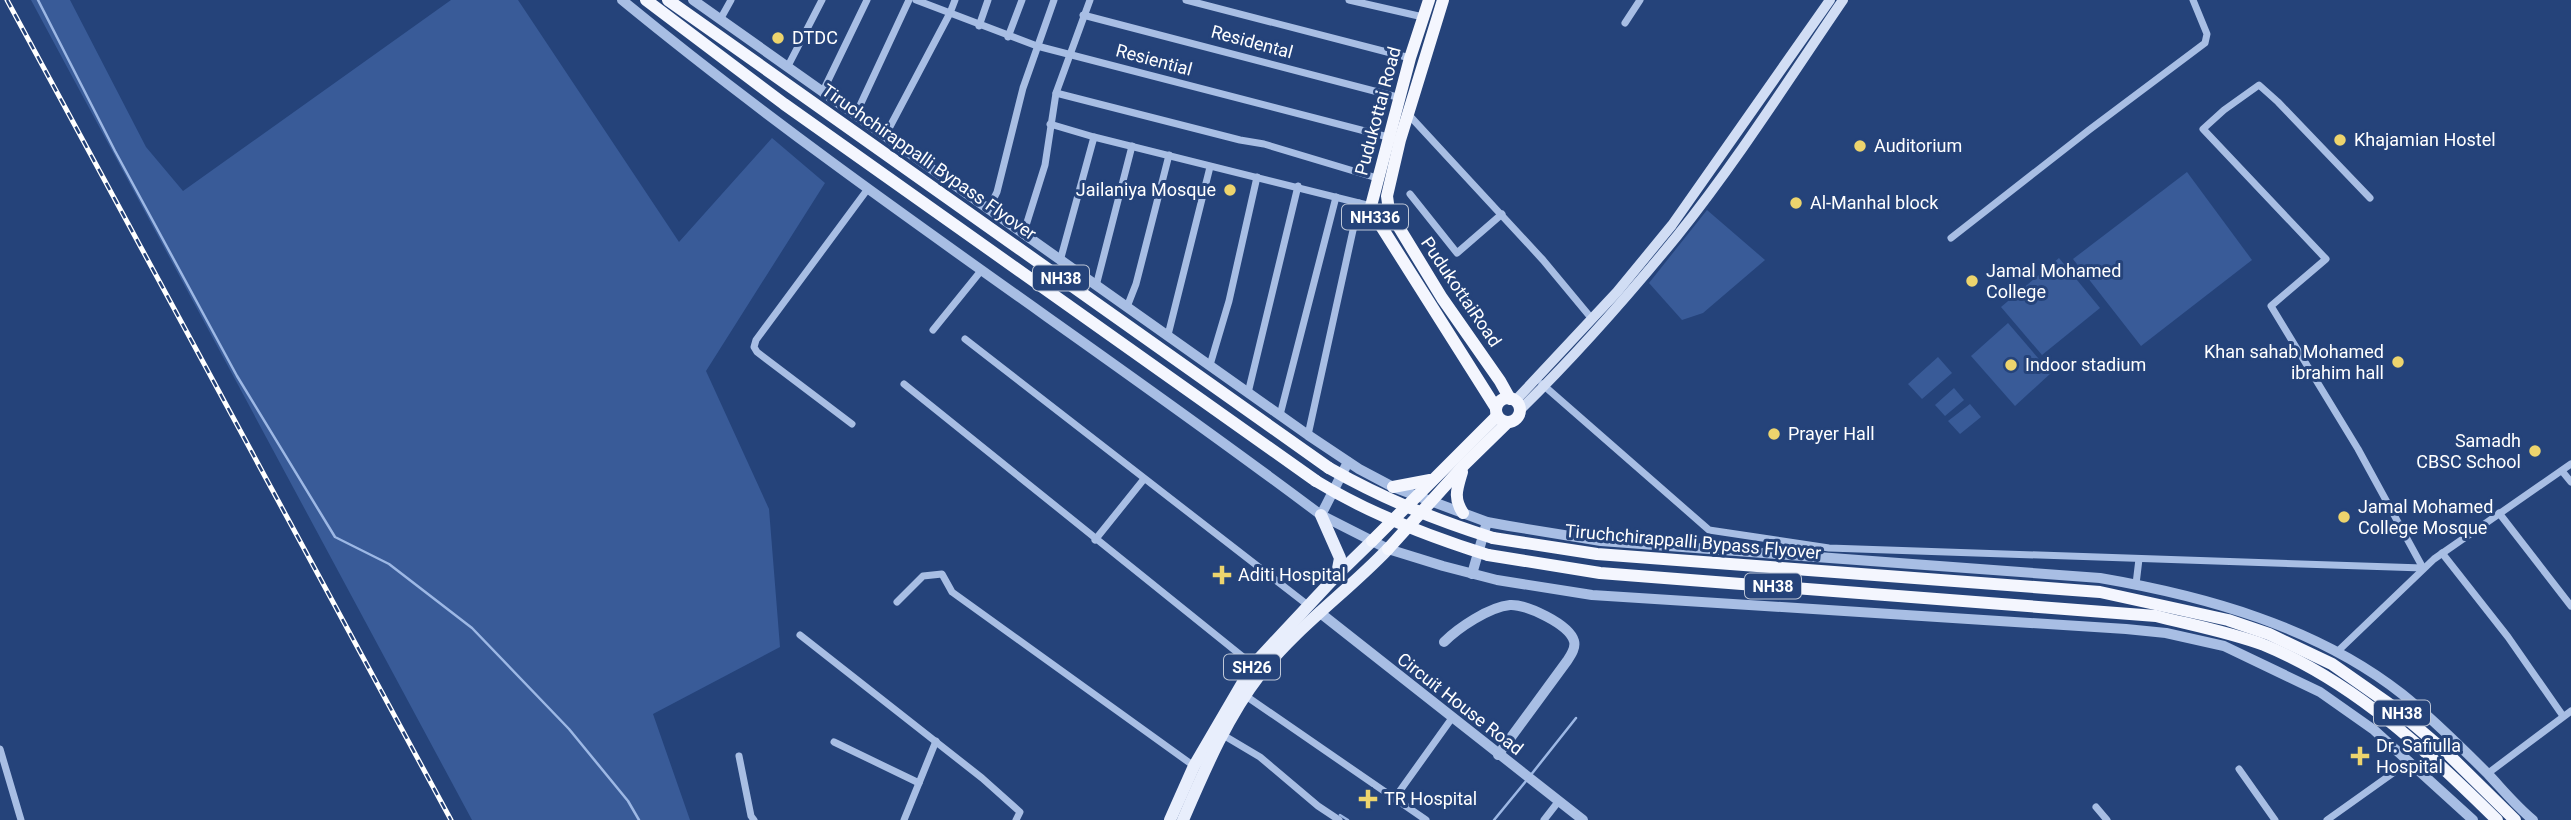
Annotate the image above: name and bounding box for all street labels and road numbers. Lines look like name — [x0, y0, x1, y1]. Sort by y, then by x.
street label: Residental — [1209, 21, 1295, 63]
street label: Resiential — [1114, 39, 1195, 80]
street label: Pudukottai Road — [1350, 44, 1405, 178]
street label: Tiruchchirappalli Bypass Flyover — [818, 79, 1041, 244]
road number: NH336 — [1342, 204, 1408, 230]
street label: PudukottaiRoad — [1417, 233, 1506, 351]
road number: NH38 — [1033, 266, 1089, 290]
street label: Tiruchchirappalli Bypass Flyover — [1564, 520, 1822, 563]
road number: NH38 — [1745, 573, 1801, 598]
street label: Circuit House Road — [1393, 648, 1527, 759]
road number: SH26 — [1224, 654, 1280, 680]
road number: NH38 — [2374, 700, 2430, 726]

